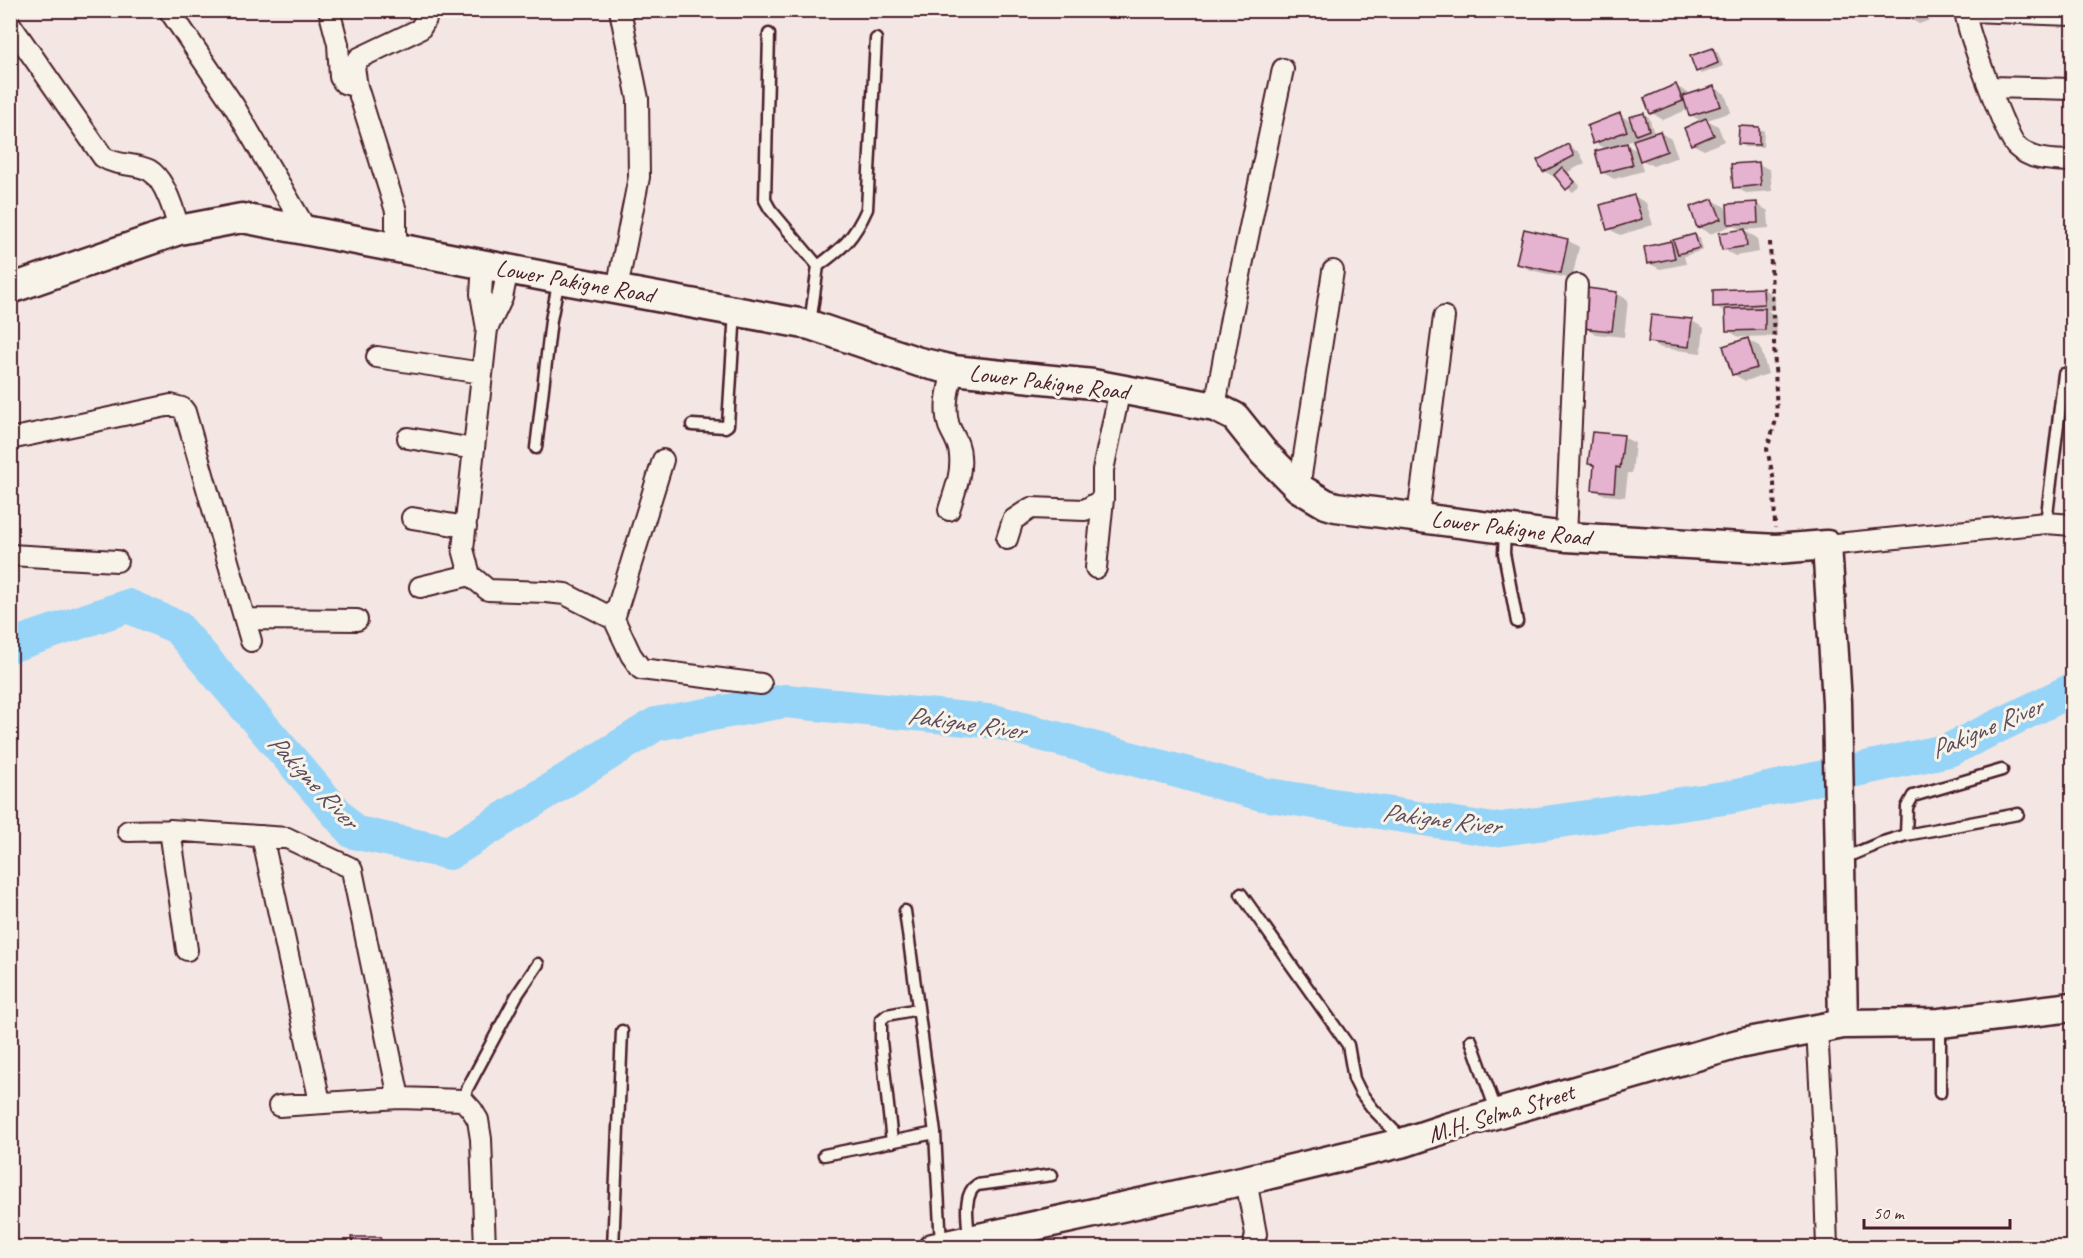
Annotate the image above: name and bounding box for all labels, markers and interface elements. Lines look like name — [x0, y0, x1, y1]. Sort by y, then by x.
street label: Lower Pakigne Road — [493, 252, 660, 310]
street label: Lower Pakigne Road — [968, 357, 1134, 407]
street label: Lower Pakigne Road — [1430, 503, 1596, 553]
water label: Pakigne River — [1925, 688, 2050, 766]
water label: Pakigne River — [905, 698, 1030, 748]
water label: Pakigne River — [261, 727, 368, 838]
water label: Pakigne River — [1380, 795, 1505, 843]
street label: M.H. Selma Street — [1424, 1076, 1580, 1149]
scale bar — [1864, 1192, 2010, 1230]
text: 50 m — [1873, 1202, 1906, 1224]

